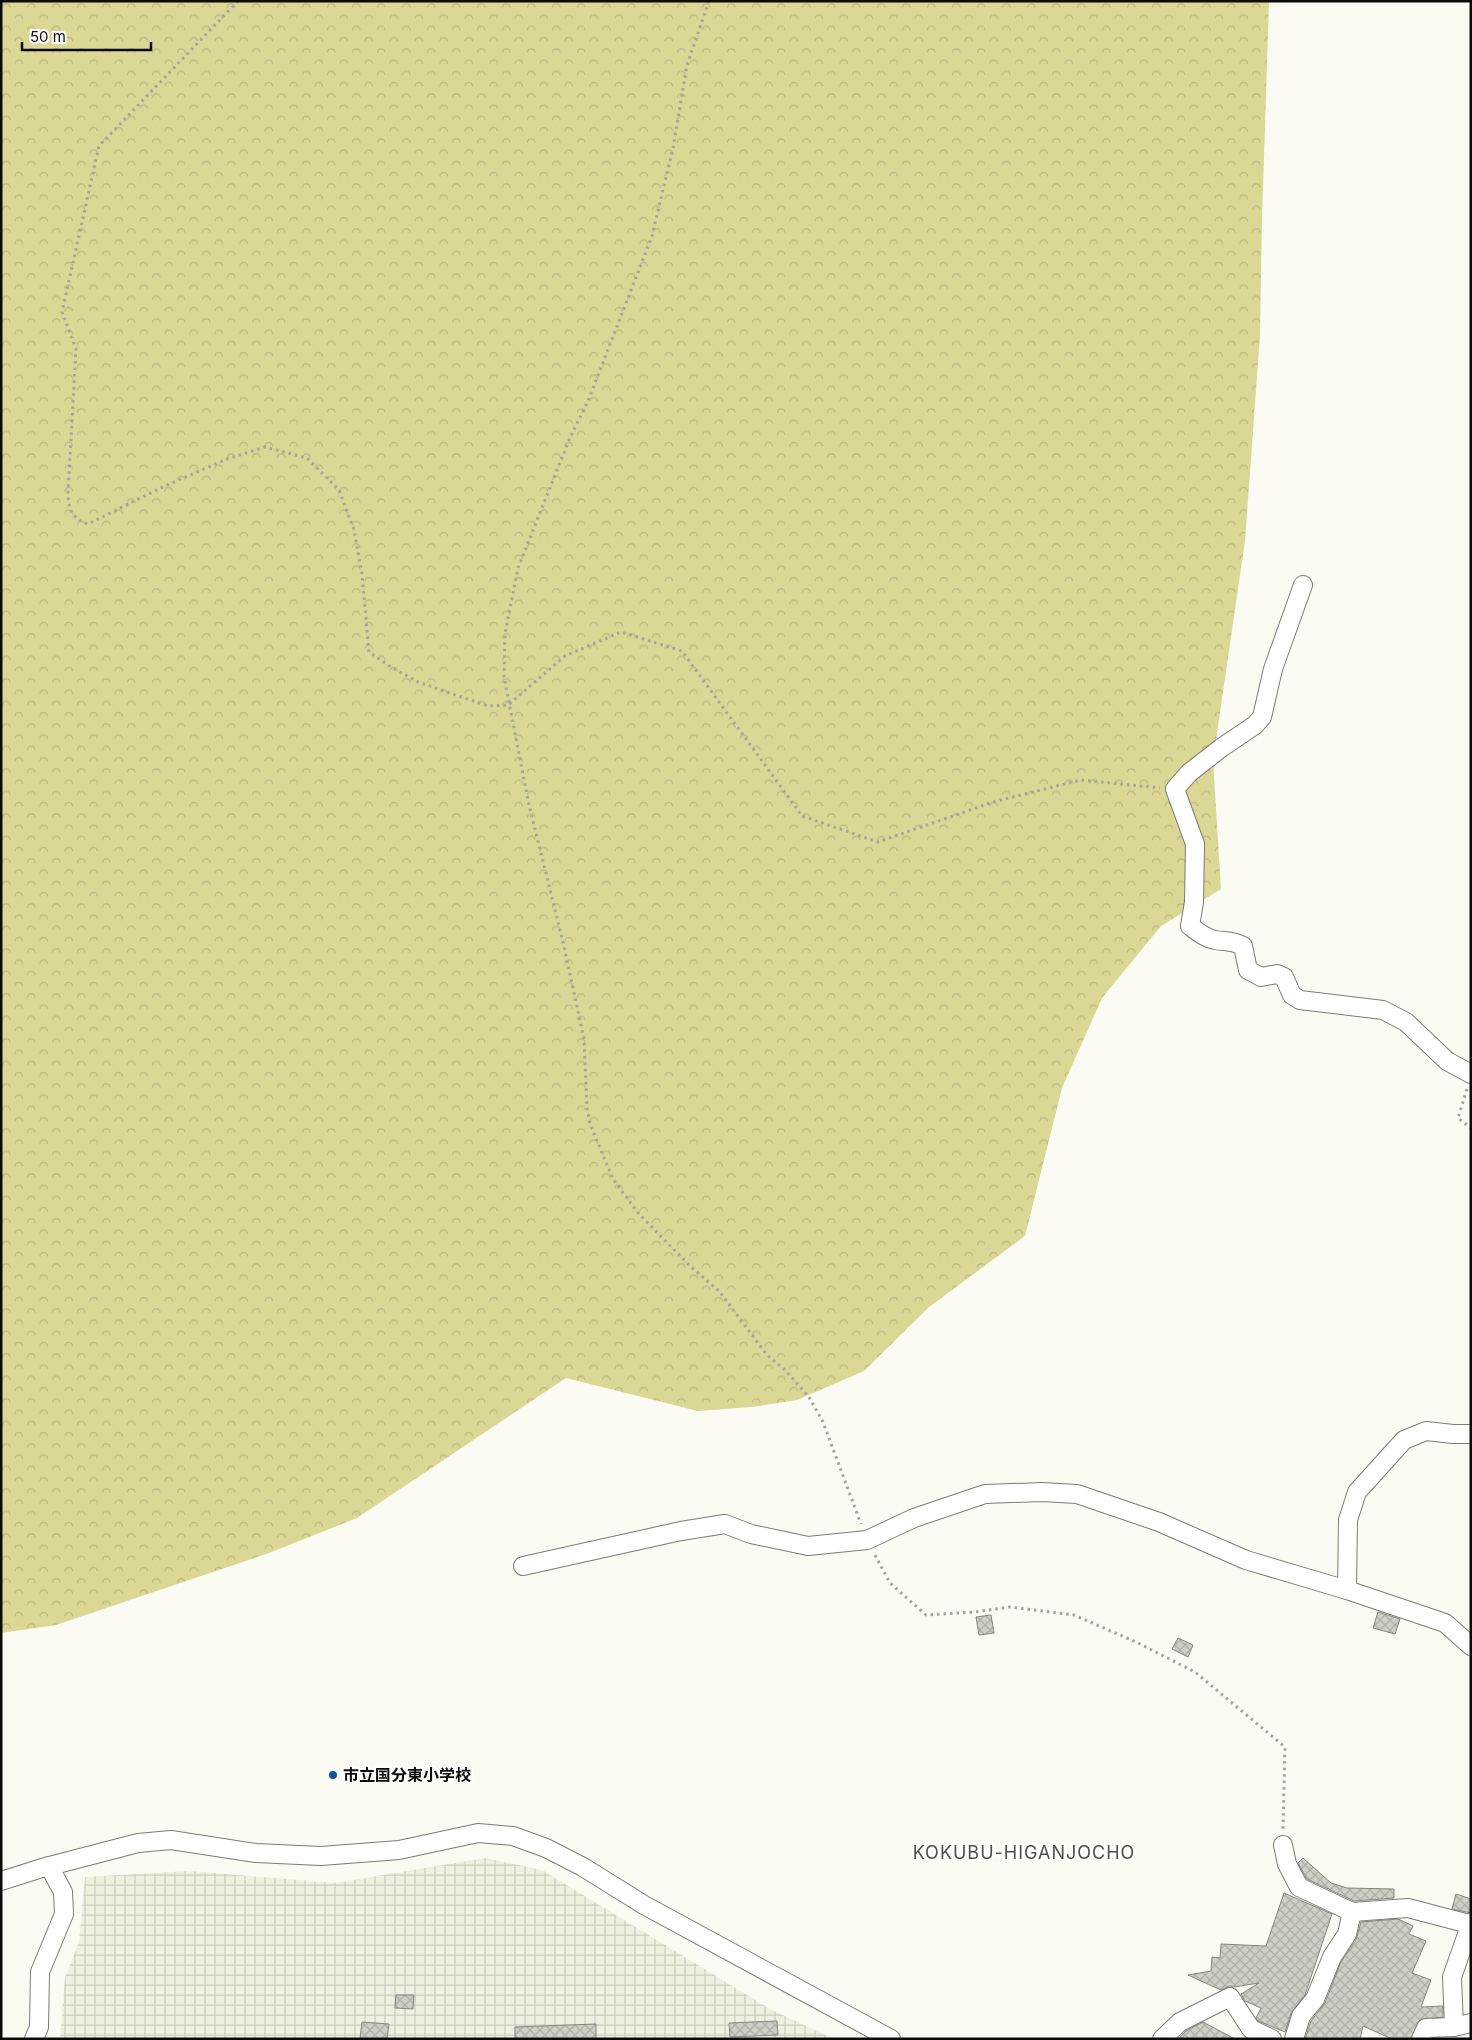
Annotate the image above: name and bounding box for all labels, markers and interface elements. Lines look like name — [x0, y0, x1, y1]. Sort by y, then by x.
scale bar — [22, 20, 151, 52]
text: 50 m — [30, 27, 66, 46]
place label: 市立国分東小学校 — [343, 1765, 471, 1785]
marker: 市立国分東小学校 — [327, 1769, 339, 1781]
district label: KOKUBU-HIGANJOCHO — [913, 1842, 1135, 1863]

